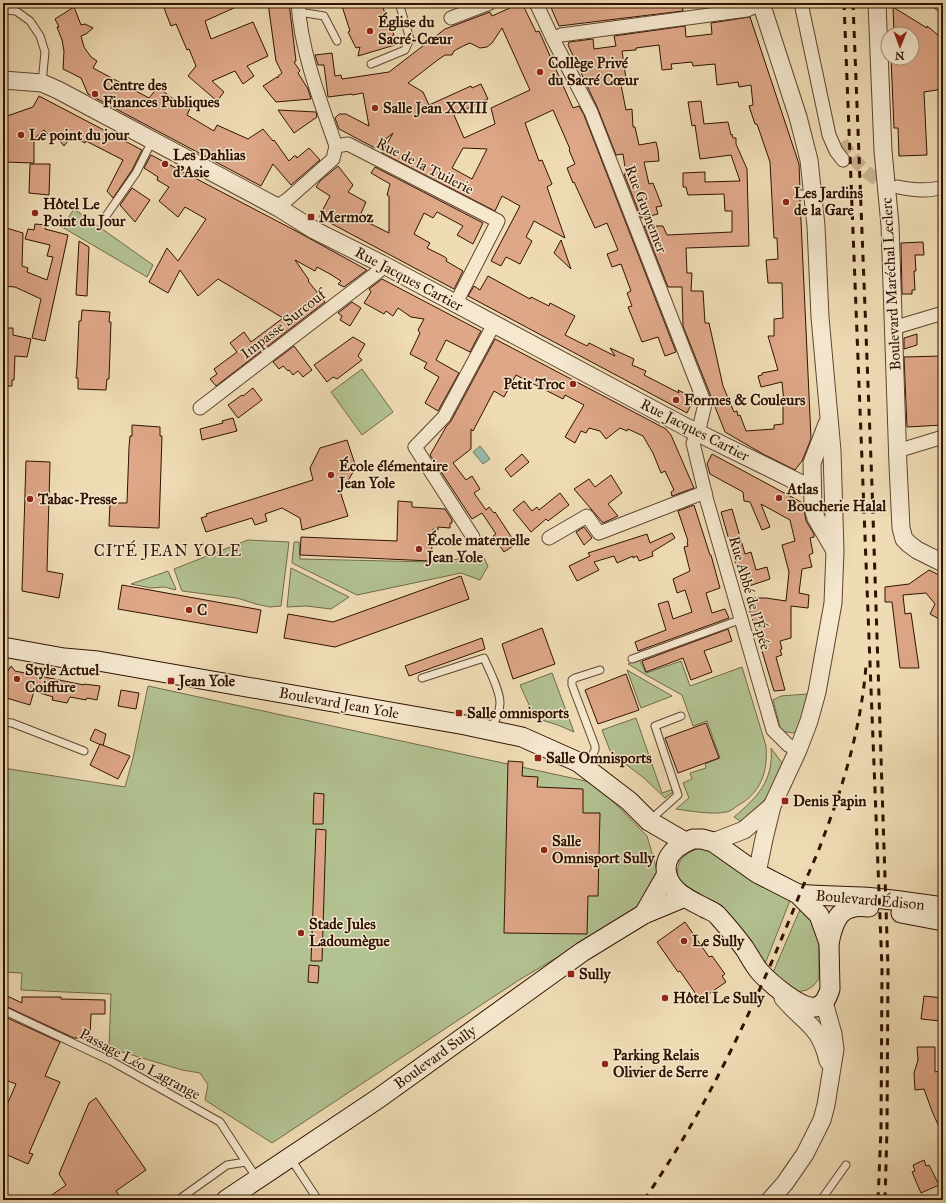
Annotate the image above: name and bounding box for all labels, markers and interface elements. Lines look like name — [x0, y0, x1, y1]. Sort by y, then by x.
place label: Église du Sacré-Cœur — [378, 12, 453, 48]
marker: Église du Sacré-Cœur — [365, 26, 375, 36]
north arrow — [880, 26, 920, 66]
text: N — [894, 49, 905, 62]
place label: Collège Privé du Sacré Cœur — [548, 54, 639, 89]
marker: Collège Privé du Sacré Cœur — [535, 67, 545, 77]
place label: Centre des Finances Publiques — [103, 76, 220, 112]
marker: Centre des Finances Publiques — [90, 89, 100, 99]
place label: Salle Jean XXIII — [383, 99, 488, 118]
marker: Salle Jean XXIII — [370, 103, 380, 113]
place label: Le point du jour — [29, 126, 130, 145]
marker: Le point du jour — [16, 130, 26, 140]
street label: Rue de la Tuilerie — [373, 134, 477, 198]
place label: Les Dahlias d'Asie — [173, 146, 246, 181]
marker: Les Dahlias d'Asie — [160, 159, 170, 169]
street label: Rue Guynemer — [621, 163, 671, 256]
place label: Les Jardins de la Gare — [794, 184, 863, 219]
place label: Hôtel Le Point du Jour — [43, 195, 126, 231]
marker: Les Jardins de la Gare — [781, 197, 791, 207]
street label: Boulevard Maréchal Leclerc — [877, 197, 905, 371]
marker: Hôtel Le Point du Jour — [30, 208, 40, 218]
place label: Mermoz — [319, 208, 373, 226]
marker: Mermoz — [306, 212, 316, 222]
street label: Rue Jacques Cartier — [351, 243, 466, 316]
street label: Impasse Surcouf — [237, 284, 331, 363]
place label: Petit Troc — [503, 375, 566, 393]
marker: Petit Troc — [568, 379, 578, 389]
place label: Formes & Couleurs — [684, 391, 806, 409]
street label: Rue Jacques Cartier — [637, 395, 753, 466]
marker: Formes & Couleurs — [671, 395, 681, 405]
place label: École élémentaire Jean Yole — [337, 456, 449, 493]
marker: École élémentaire Jean Yole — [326, 470, 336, 480]
place label: Atlas Boucherie Halal — [786, 480, 887, 515]
place label: Tabac-Presse — [37, 490, 118, 508]
marker: Atlas Boucherie Halal — [774, 493, 784, 503]
marker: Tabac-Presse — [25, 494, 35, 504]
place label: École maternelle Jean Yole — [425, 530, 531, 567]
street label: Rue Abbé de l'Épée — [725, 534, 776, 652]
district label: CITÉ JEAN YOLE — [94, 539, 242, 561]
marker: École maternelle Jean Yole — [414, 544, 424, 554]
place label: C — [197, 601, 207, 619]
marker: C — [184, 605, 194, 615]
place label: Style Actuel Coiffure — [25, 661, 100, 696]
place label: Jean Yole — [177, 672, 236, 691]
marker: Style Actuel Coiffure — [12, 674, 22, 684]
marker: Jean Yole — [166, 676, 176, 686]
street label: Boulevard Jean Yole — [277, 684, 400, 723]
place label: Salle omnisports — [467, 704, 570, 723]
marker: Salle omnisports — [454, 708, 464, 718]
place label: Salle Omnisports — [546, 749, 652, 768]
marker: Salle Omnisports — [533, 753, 543, 763]
place label: Denis Papin — [793, 792, 867, 811]
marker: Denis Papin — [780, 796, 790, 806]
place label: Salle Omnisport Sully — [552, 832, 656, 868]
marker: Salle Omnisport Sully — [539, 845, 549, 855]
street label: Boulevard Édison — [815, 885, 925, 914]
place label: Stade Jules Ladoumègue — [309, 915, 391, 951]
marker: Stade Jules Ladoumègue — [296, 928, 306, 938]
place label: Le Sully — [692, 932, 745, 951]
marker: Le Sully — [679, 936, 689, 946]
place label: Sully — [579, 965, 611, 984]
marker: Sully — [566, 969, 576, 979]
place label: Hôtel Le Sully — [673, 989, 765, 1008]
marker: Hôtel Le Sully — [660, 993, 670, 1003]
street label: Boulevard Sully — [390, 1021, 480, 1093]
street label: Passage Léo Lagrange — [76, 1025, 204, 1103]
place label: Parking Relais Olivier de Serre — [613, 1046, 709, 1081]
marker: Parking Relais Olivier de Serre — [600, 1059, 610, 1069]

